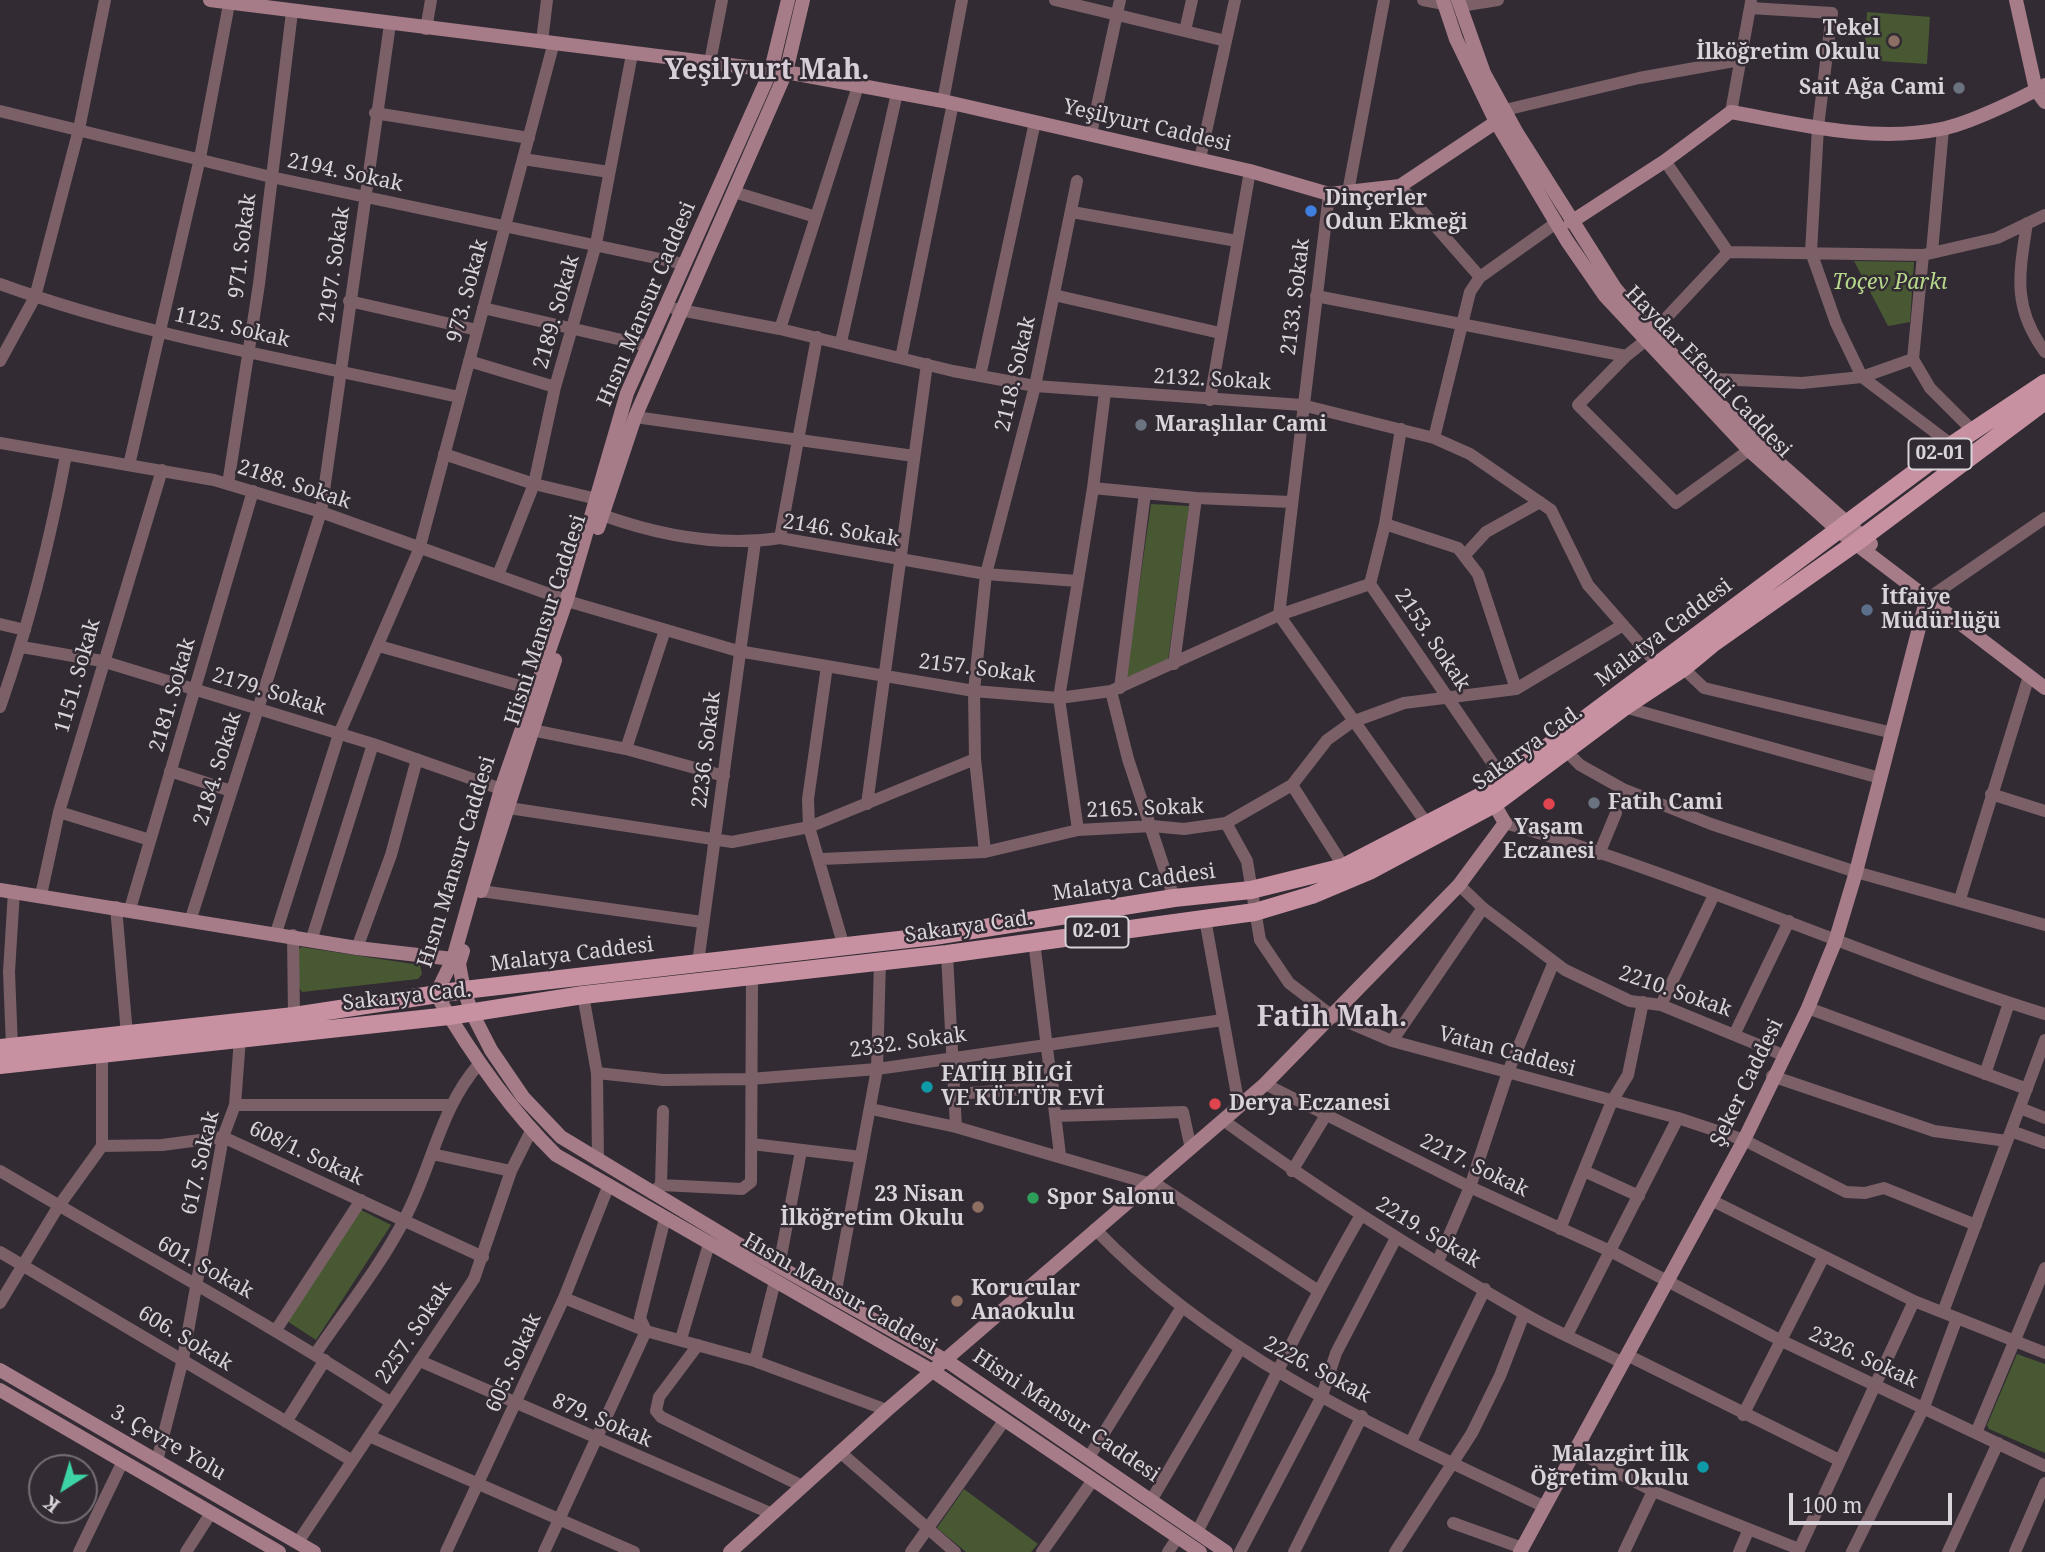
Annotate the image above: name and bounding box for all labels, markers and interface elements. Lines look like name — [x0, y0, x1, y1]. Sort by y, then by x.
place label: Tekel İlköğretim Okulu — [1696, 16, 1880, 66]
marker: Tekel İlköğretim Okulu — [1886, 33, 1902, 49]
district label: Yeşilyurt Mah. — [664, 54, 870, 88]
place label: Sait Ağa Cami — [1799, 75, 1945, 101]
marker: Sait Ağa Cami — [1951, 80, 1967, 96]
street label: Yeşilyurt Caddesi — [1061, 94, 1233, 158]
street label: 2194. Sokak — [285, 148, 405, 198]
place label: Dinçerler Odun Ekmeği — [1325, 186, 1468, 236]
street label: 971. Sokak — [224, 192, 262, 300]
street label: Hısnı Mansur Caddesi — [592, 198, 702, 410]
marker: Dinçerler Odun Ekmeği — [1303, 203, 1319, 219]
street label: 2197. Sokak — [314, 205, 356, 325]
street label: 973. Sokak — [442, 237, 494, 345]
street label: 2133. Sokak — [1276, 237, 1316, 357]
street label: 2189. Sokak — [529, 252, 585, 372]
park label: Toçev Parkı — [1833, 270, 1947, 296]
street label: Haydar Efendi Caddesi — [1620, 281, 1796, 463]
street label: 1125. Sokak — [172, 302, 292, 354]
street label: 2118. Sokak — [990, 314, 1042, 434]
street label: 2132. Sokak — [1153, 364, 1271, 396]
place label: Maraşlılar Cami — [1155, 412, 1327, 438]
marker: Maraşlılar Cami — [1133, 417, 1149, 433]
road number: 02-01 — [1909, 438, 1972, 470]
street label: 2188. Sokak — [234, 455, 354, 515]
street label: 2146. Sokak — [781, 509, 901, 553]
street label: Hisni Mansur Caddesi — [500, 512, 592, 728]
street label: Malatya Caddesi — [1591, 573, 1737, 693]
street label: 2153. Sokak — [1389, 584, 1475, 696]
place label: İtfaiye Müdürlüğü — [1881, 585, 2001, 635]
marker: İtfaiye Müdürlüğü — [1859, 602, 1875, 618]
street label: 1151. Sokak — [50, 616, 106, 736]
street label: 2181. Sokak — [145, 635, 201, 755]
street label: 2157. Sokak — [917, 649, 1037, 689]
street label: 2179. Sokak — [209, 663, 329, 721]
street label: 2236. Sokak — [687, 690, 727, 810]
street label: Sakarya Cad. — [1468, 700, 1588, 796]
street label: 2184. Sokak — [189, 709, 247, 829]
street label: Hısnı Mansur Caddesi — [413, 753, 501, 971]
place label: Fatih Cami — [1608, 790, 1723, 816]
street label: 2165. Sokak — [1086, 794, 1204, 824]
marker: Fatih Cami — [1586, 795, 1602, 811]
marker: Yaşam Eczanesi — [1541, 796, 1557, 812]
place label: Yaşam Eczanesi — [1503, 815, 1595, 865]
street label: Malatya Caddesi — [1051, 859, 1217, 907]
street label: Sakarya Cad. — [903, 906, 1035, 948]
road number: 02-01 — [1066, 916, 1128, 948]
street label: Malatya Caddesi — [489, 932, 655, 978]
street label: 2210. Sokak — [1615, 961, 1735, 1023]
street label: Sakarya Cad. — [341, 978, 473, 1016]
district label: Fatih Mah. — [1257, 1001, 1407, 1035]
street label: Şeker Caddesi — [1705, 1015, 1789, 1151]
street label: 2332. Sokak — [848, 1022, 968, 1064]
street label: Vatan Caddesi — [1436, 1022, 1578, 1082]
place label: FATİH BİLGİ VE KÜLTÜR EVİ — [941, 1062, 1104, 1112]
marker: FATİH BİLGİ VE KÜLTÜR EVİ — [919, 1079, 935, 1095]
place label: Derya Eczanesi — [1229, 1091, 1390, 1117]
marker: Derya Eczanesi — [1207, 1096, 1223, 1112]
street label: 617. Sokak — [177, 1109, 225, 1217]
street label: 608/1. Sokak — [245, 1116, 367, 1192]
street label: 2217. Sokak — [1416, 1129, 1532, 1203]
place label: 23 Nisan İlköğretim Okulu — [780, 1182, 964, 1232]
place label: Spor Salonu — [1047, 1185, 1175, 1211]
marker: Spor Salonu — [1025, 1190, 1041, 1206]
street label: 2219. Sokak — [1371, 1192, 1485, 1274]
marker: 23 Nisan İlköğretim Okulu — [970, 1199, 986, 1215]
street label: Hısnı Mansur Caddesi — [739, 1228, 941, 1360]
street label: 601. Sokak — [153, 1231, 257, 1305]
place label: Korucular Anaokulu — [971, 1276, 1080, 1326]
street label: 2257. Sokak — [371, 1277, 457, 1389]
marker: Korucular Anaokulu — [949, 1293, 965, 1309]
street label: 606. Sokak — [133, 1301, 237, 1377]
street label: 605. Sokak — [481, 1310, 547, 1416]
street label: 2326. Sokak — [1804, 1322, 1922, 1394]
street label: 2226. Sokak — [1259, 1331, 1375, 1409]
street label: Hisni Mansur Caddesi — [968, 1344, 1164, 1488]
street label: 879. Sokak — [548, 1389, 656, 1453]
street label: 3. Çevre Yolu — [106, 1400, 230, 1486]
place label: Malazgirt İlk Öğretim Okulu — [1530, 1442, 1689, 1492]
north arrow — [28, 1454, 98, 1524]
marker: Malazgirt İlk Öğretim Okulu — [1695, 1459, 1711, 1475]
scale bar — [1793, 1478, 1956, 1522]
text: K — [38, 1490, 65, 1519]
text: 100 m — [1802, 1491, 1863, 1519]

